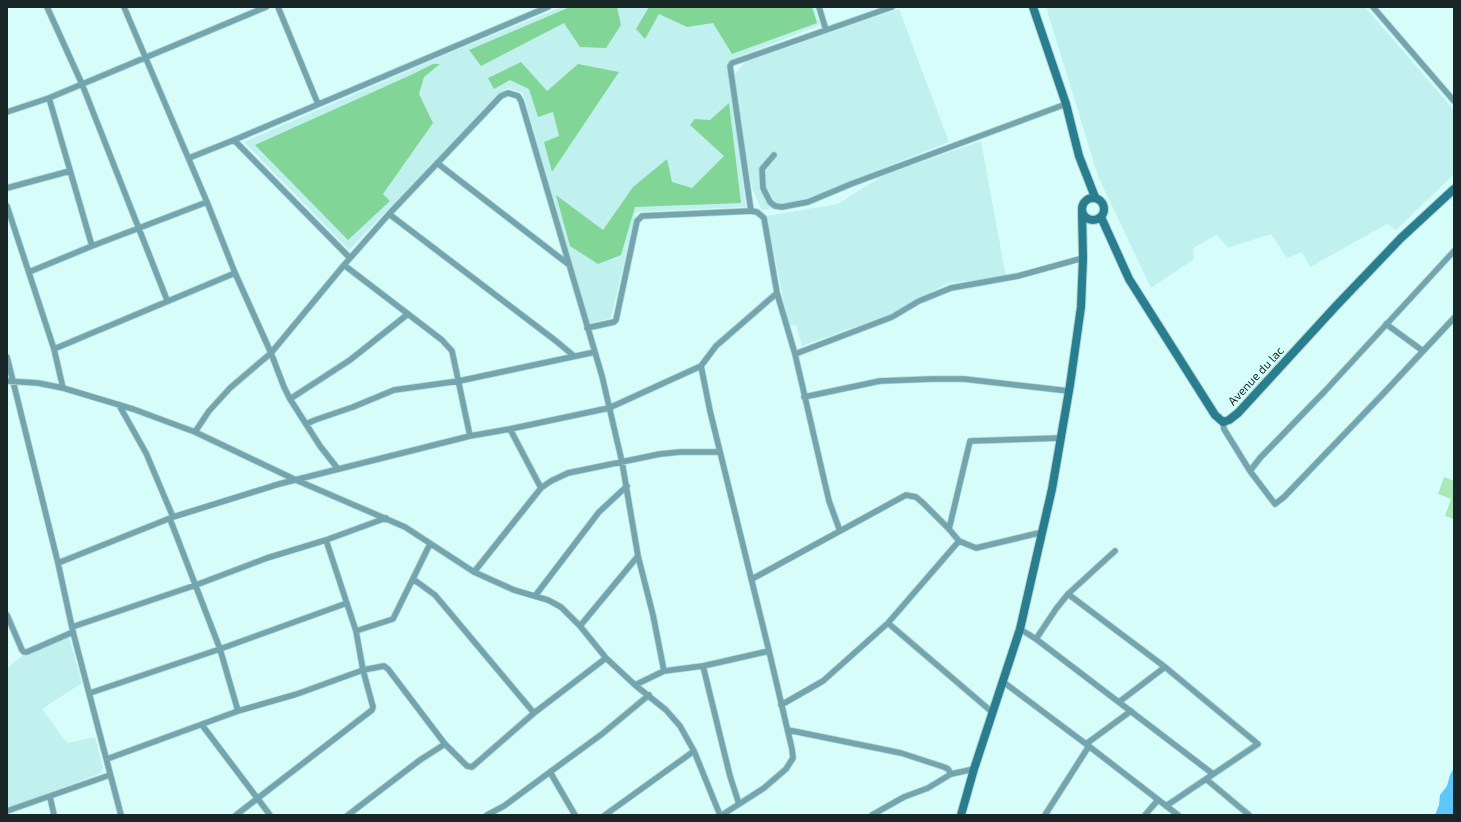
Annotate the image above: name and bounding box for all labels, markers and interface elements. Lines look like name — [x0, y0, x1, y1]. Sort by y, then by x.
street label: Avenue du lac — [1225, 344, 1287, 408]

